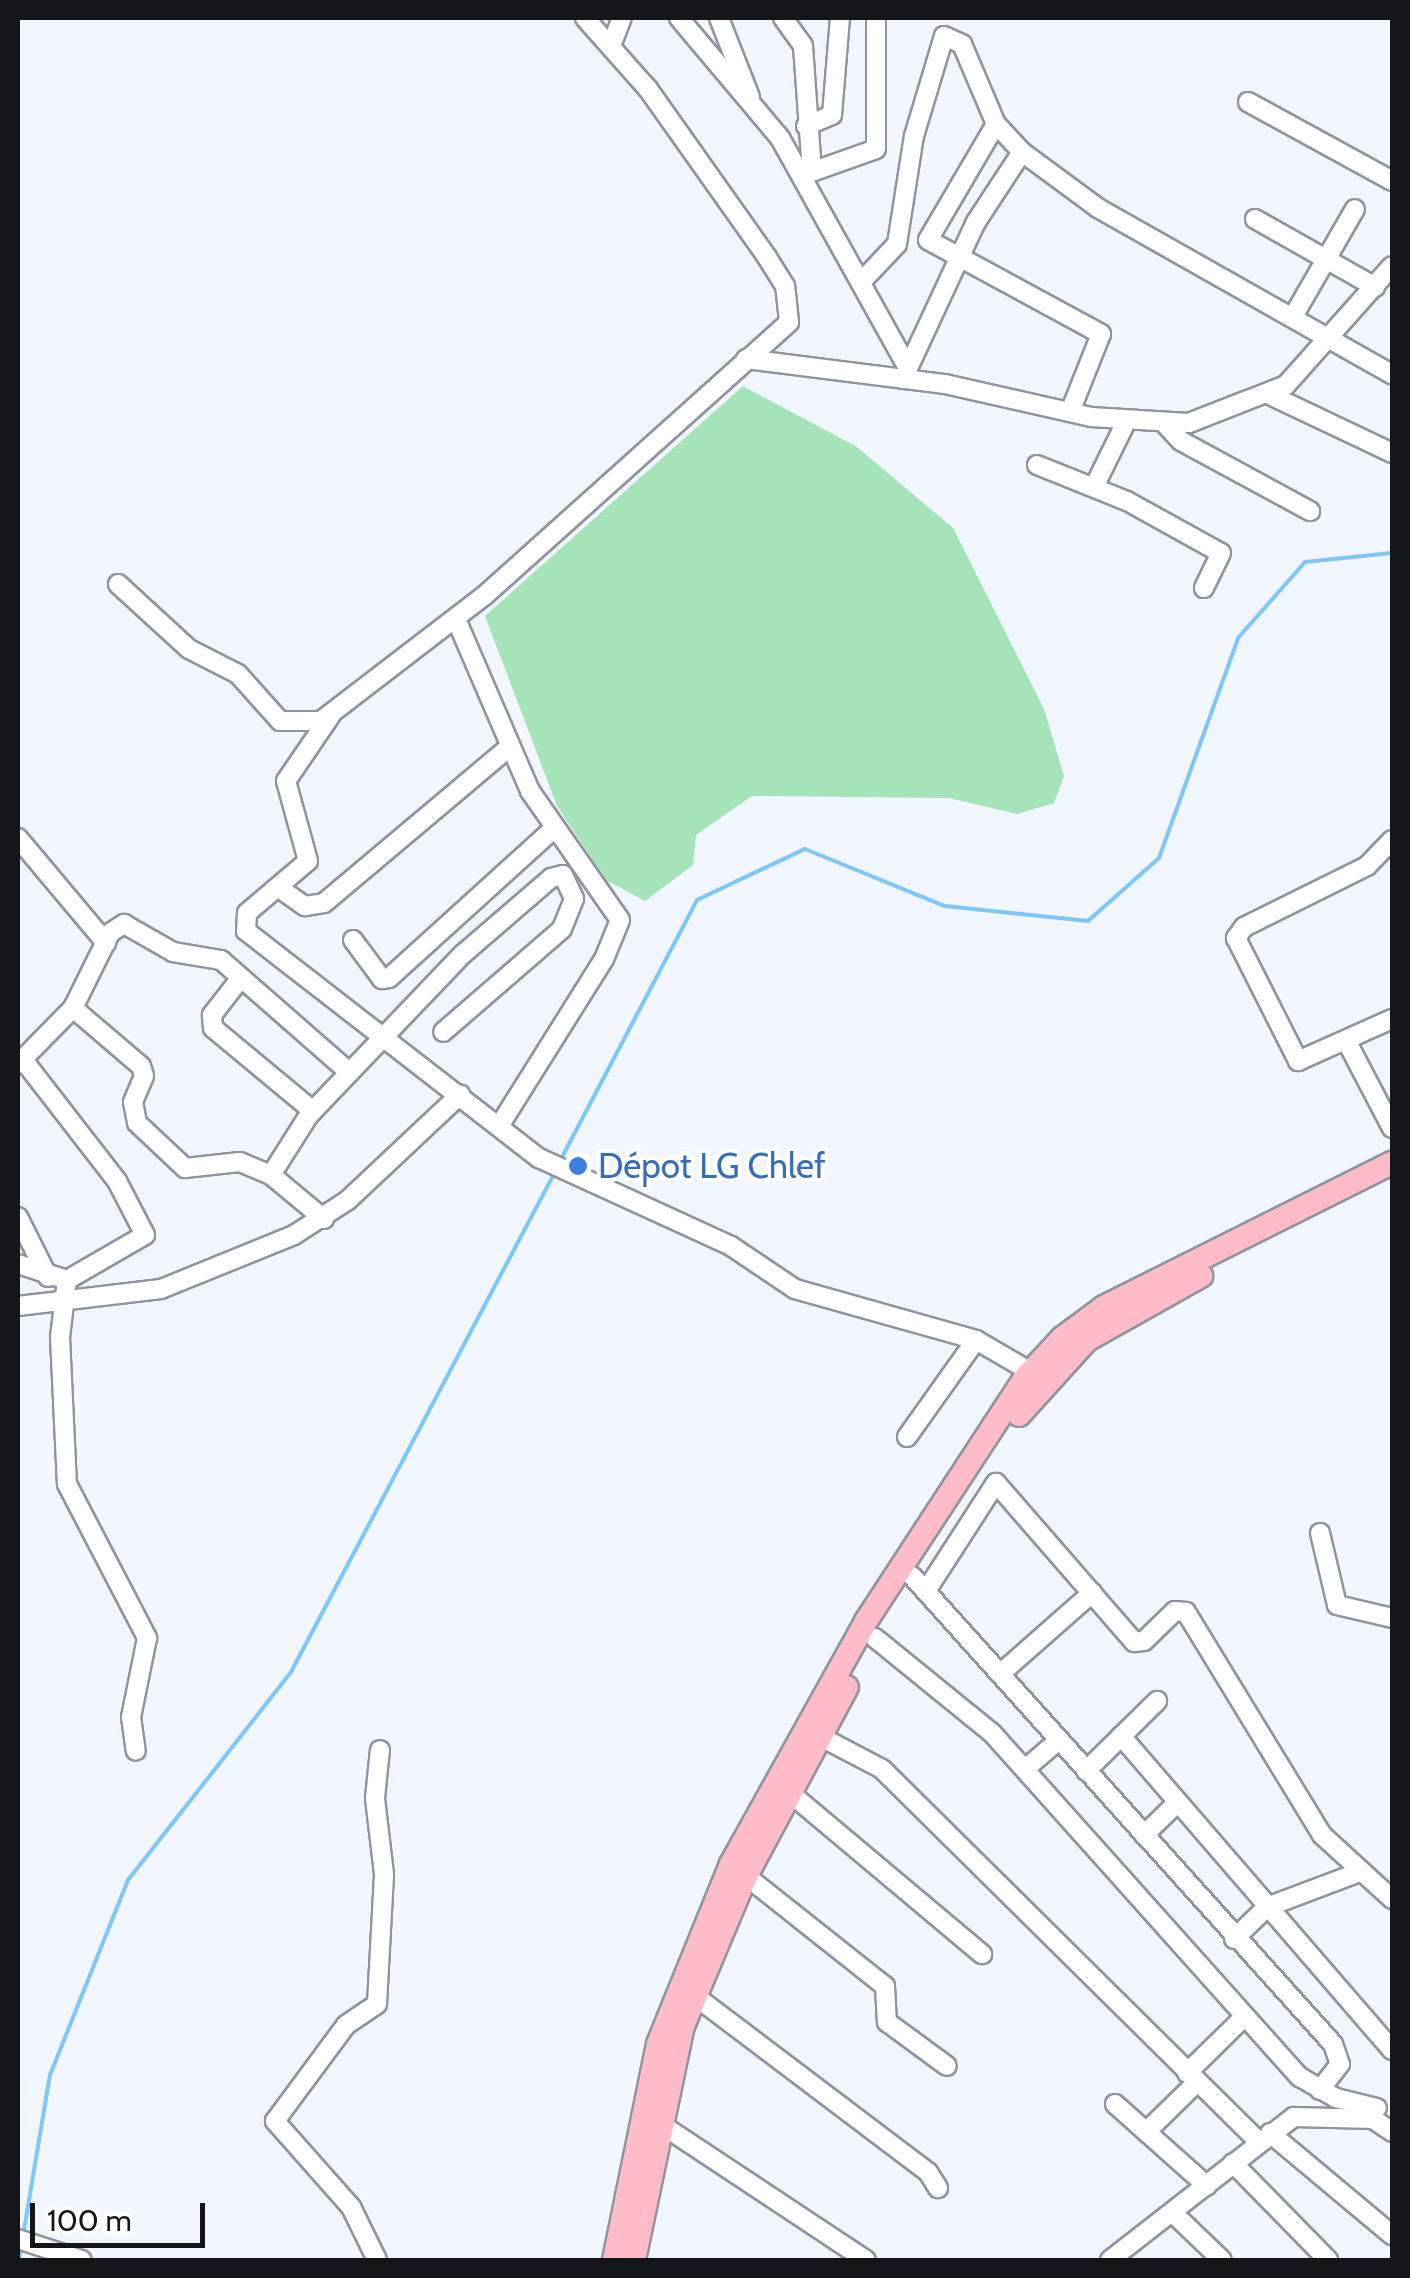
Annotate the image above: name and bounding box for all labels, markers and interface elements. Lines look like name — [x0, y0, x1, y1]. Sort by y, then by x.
place label: Dépot LG Chlef — [598, 1145, 826, 1187]
marker: Dépot LG Chlef — [567, 1155, 589, 1177]
scale bar — [35, 2183, 210, 2245]
text: 100 m — [47, 2202, 132, 2239]

